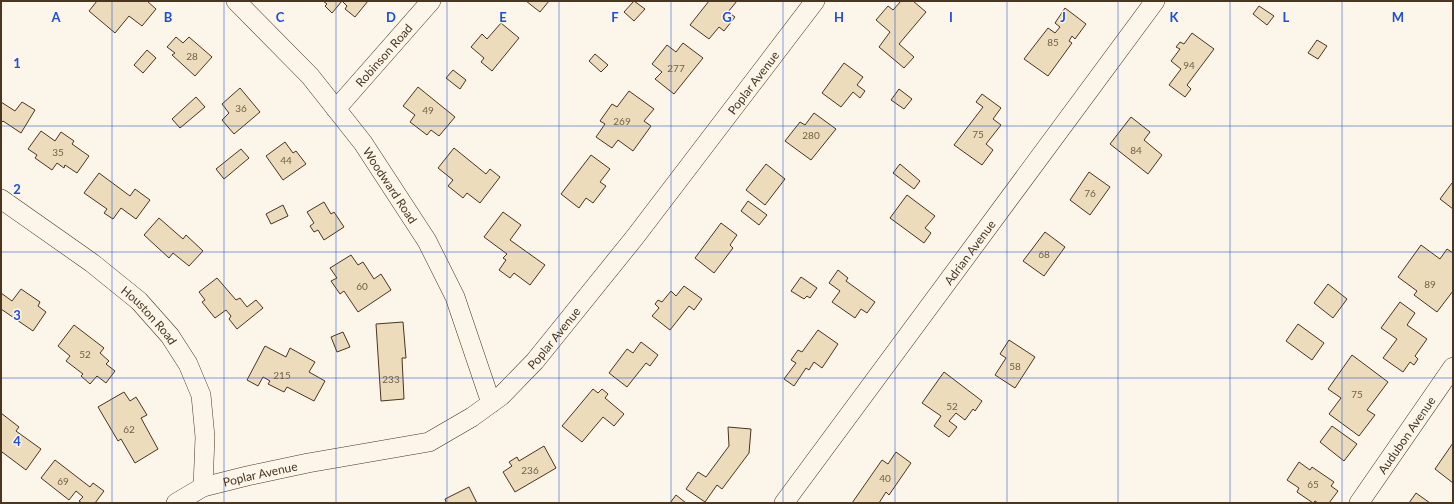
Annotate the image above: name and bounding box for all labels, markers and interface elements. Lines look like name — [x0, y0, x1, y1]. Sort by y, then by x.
text: A — [50, 9, 61, 25]
text: B — [164, 9, 173, 25]
text: C — [276, 9, 285, 25]
text: D — [386, 9, 396, 25]
text: E — [499, 9, 507, 25]
text: F — [611, 9, 619, 25]
text: G — [722, 9, 732, 25]
text: H — [834, 9, 844, 25]
text: I — [949, 9, 953, 25]
text: J — [1060, 9, 1066, 25]
text: K — [1170, 9, 1180, 25]
text: L — [1283, 9, 1290, 25]
text: M — [1392, 9, 1404, 25]
street label: Robinson Road — [352, 20, 415, 89]
house number: 85 — [1047, 36, 1059, 48]
street label: Poplar Avenue — [724, 48, 782, 117]
house number: 28 — [186, 50, 198, 62]
text: 1 — [13, 55, 21, 71]
house number: 94 — [1183, 59, 1195, 71]
house number: 277 — [667, 62, 685, 74]
house number: 36 — [235, 102, 247, 114]
house number: 49 — [422, 104, 434, 116]
house number: 269 — [613, 115, 631, 127]
house number: 75 — [972, 128, 984, 140]
house number: 280 — [802, 129, 820, 141]
street label: Woodward Road — [360, 144, 421, 226]
house number: 84 — [1130, 144, 1142, 156]
house number: 35 — [52, 146, 64, 158]
house number: 44 — [280, 154, 292, 166]
text: 2 — [13, 181, 21, 197]
house number: 76 — [1084, 187, 1096, 199]
street label: Adrian Avenue — [940, 217, 998, 288]
house number: 68 — [1038, 248, 1050, 260]
house number: 89 — [1424, 278, 1436, 290]
house number: 60 — [356, 280, 368, 292]
street label: Houston Road — [118, 282, 181, 347]
street label: Poplar Avenue — [524, 304, 583, 372]
text: 3 — [13, 307, 21, 323]
house number: 52 — [79, 348, 91, 360]
house number: 58 — [1009, 360, 1021, 372]
house number: 215 — [273, 369, 291, 381]
house number: 233 — [382, 373, 400, 385]
house number: 75 — [1351, 388, 1363, 400]
street label: Audubon Avenue — [1374, 393, 1438, 476]
house number: 52 — [946, 400, 958, 412]
house number: 62 — [123, 423, 135, 435]
text: 4 — [13, 433, 21, 449]
street label: Poplar Avenue — [221, 458, 299, 489]
house number: 236 — [521, 464, 539, 476]
house number: 40 — [879, 472, 891, 484]
house number: 69 — [57, 475, 69, 487]
house number: 65 — [1307, 478, 1319, 490]

